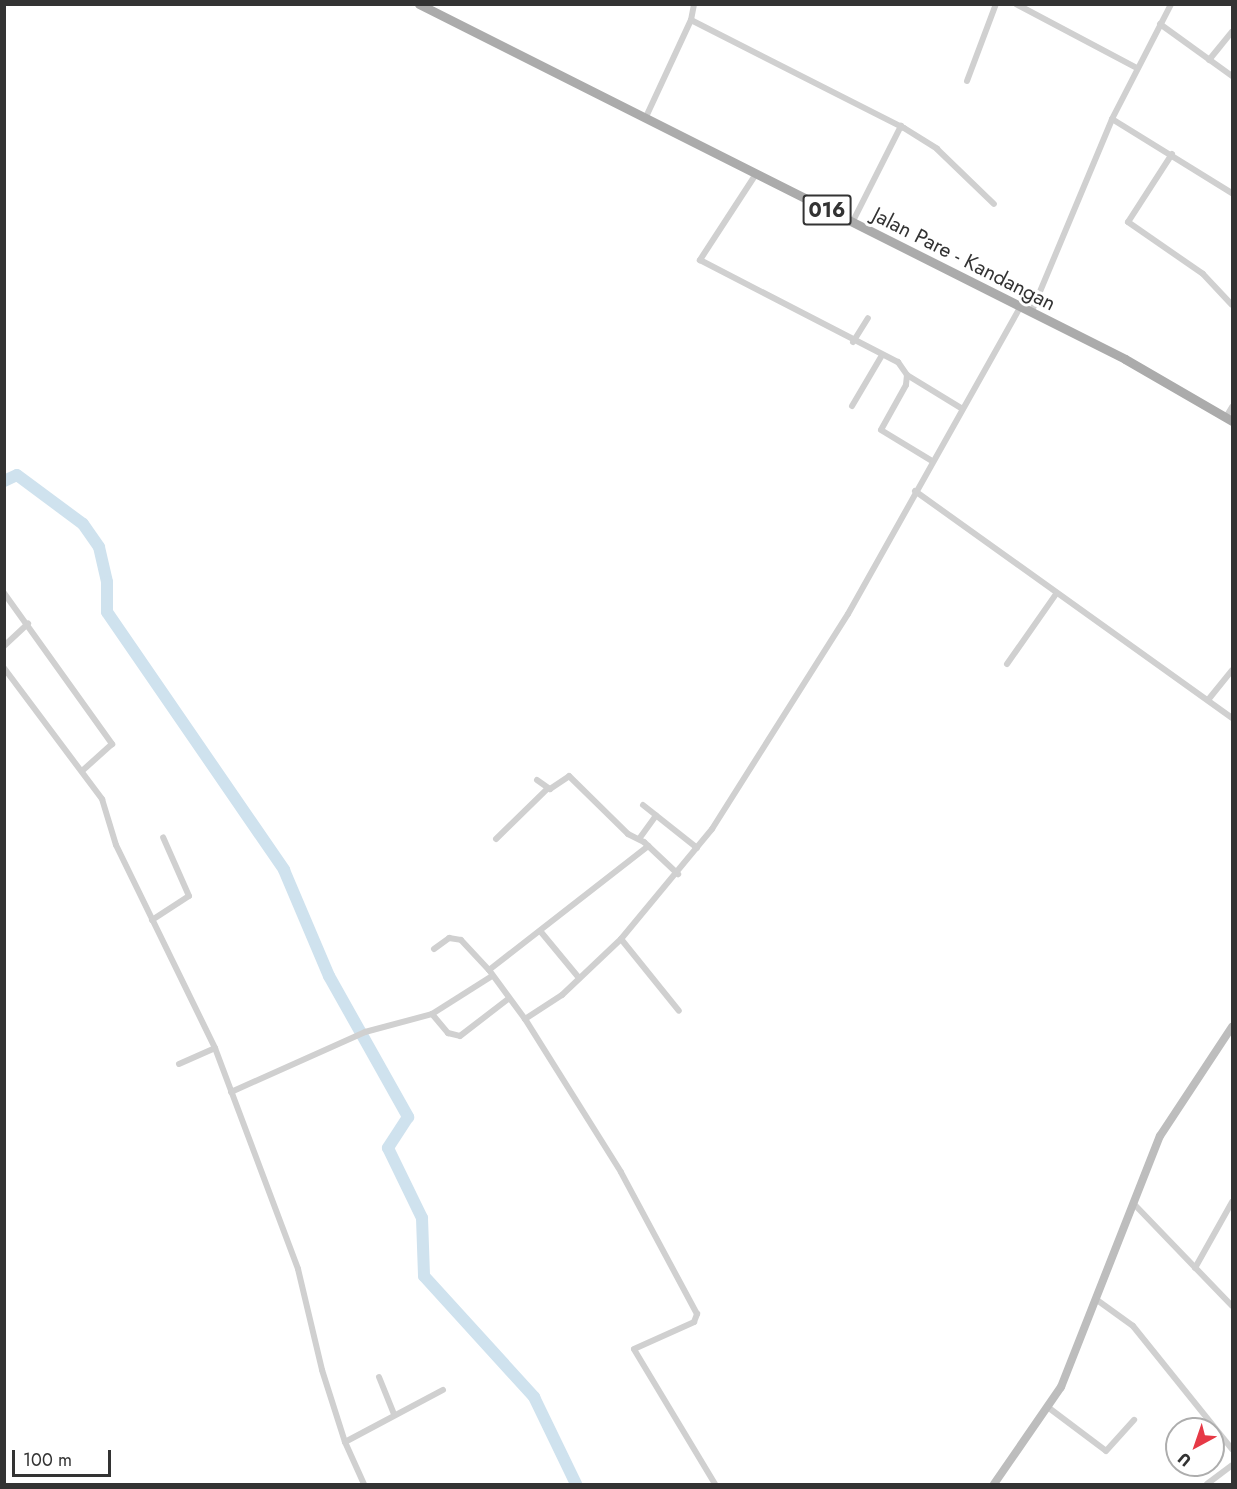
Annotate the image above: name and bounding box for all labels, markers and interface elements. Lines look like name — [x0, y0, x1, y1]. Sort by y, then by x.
road number: 016 — [802, 193, 852, 227]
street label: Jalan Pare - Kandangan — [868, 202, 1060, 316]
north arrow — [1165, 1417, 1225, 1477]
scale bar — [15, 1438, 114, 1476]
text: 100 m — [23, 1447, 72, 1473]
text: U — [1173, 1447, 1196, 1472]

